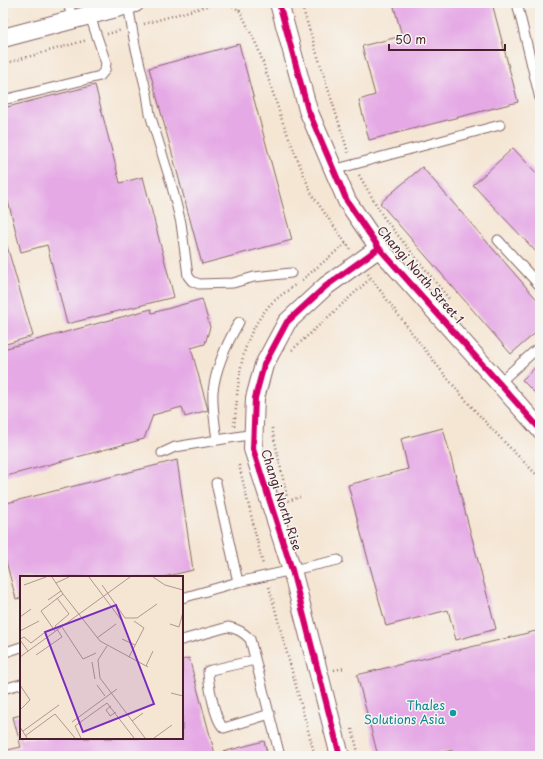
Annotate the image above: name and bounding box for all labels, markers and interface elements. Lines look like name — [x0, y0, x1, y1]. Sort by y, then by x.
scale bar — [389, 26, 505, 52]
text: 50 m — [395, 30, 426, 48]
street label: Changi North Street 1 — [373, 222, 468, 327]
street label: Changi North Rise — [257, 447, 307, 553]
inset map — [20, 576, 183, 739]
place label: Thales Solutions Asia — [364, 696, 446, 728]
marker: Thales Solutions Asia — [448, 708, 458, 718]

